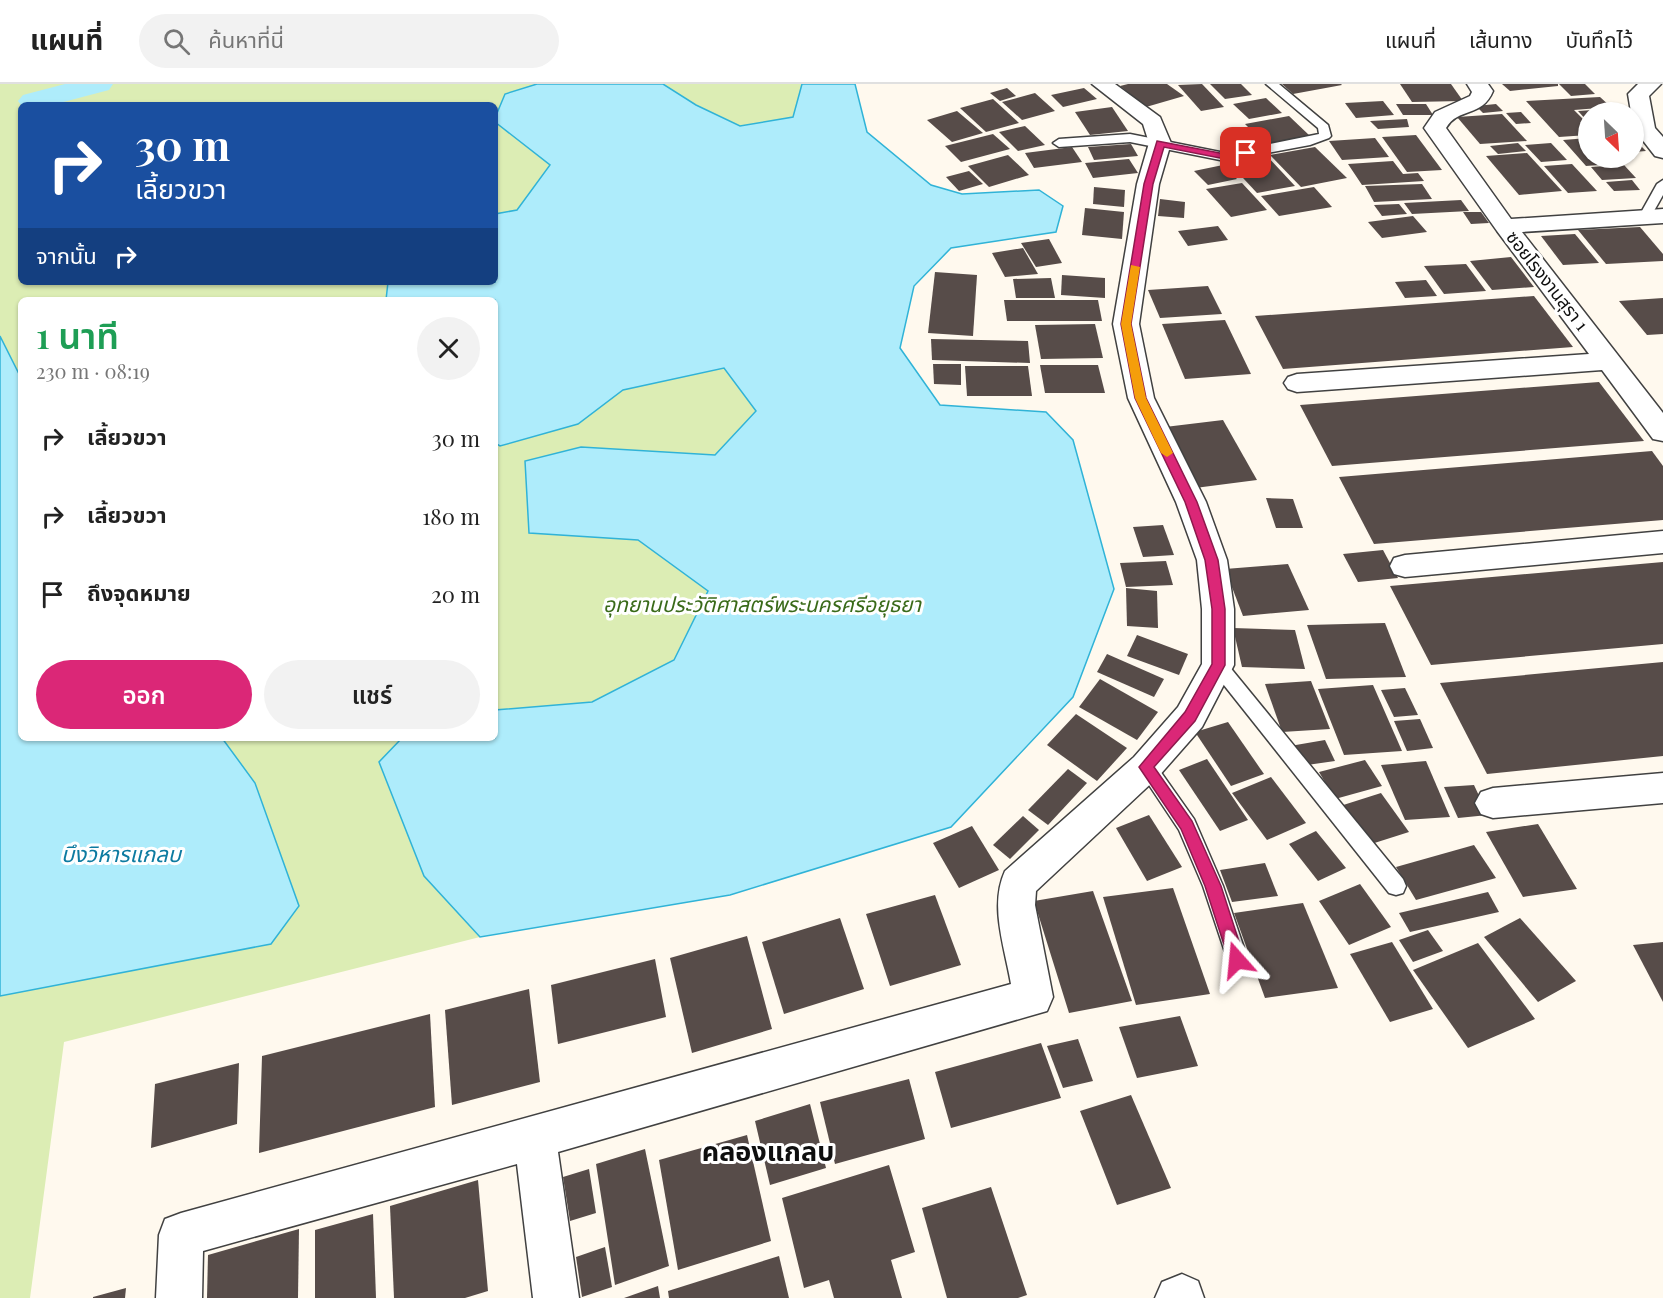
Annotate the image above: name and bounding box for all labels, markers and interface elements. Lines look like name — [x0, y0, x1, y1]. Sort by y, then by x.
search box — [139, 14, 559, 68]
text: แผนที่ — [30, 20, 103, 57]
text: ค้นหาที่นี่ — [208, 24, 284, 54]
icon: search — [160, 25, 193, 58]
text: แผนที่ — [1385, 25, 1436, 53]
text: เส้นทาง — [1469, 25, 1533, 53]
text: บันทึกไว้ — [1566, 25, 1633, 53]
north arrow — [1578, 102, 1644, 168]
map controls — [1578, 102, 1644, 168]
text: 30 m — [135, 116, 230, 172]
icon: right — [36, 126, 114, 204]
pin — [1220, 127, 1271, 178]
icon: arrive — [1229, 136, 1262, 169]
text: เลี้ยวขวา — [135, 170, 226, 206]
street label: ซอยโรงงานสุรา 1 — [1501, 226, 1595, 335]
text: จากนั้น — [36, 240, 97, 270]
icon: right — [109, 240, 142, 273]
text: 1 นาที — [36, 310, 119, 358]
button: close — [417, 317, 480, 380]
text: 230 m · 08:19 — [36, 357, 150, 384]
text: เลี้ยวขวา — [87, 421, 167, 451]
icon: right — [36, 422, 69, 455]
text: 30 m — [432, 423, 480, 453]
text: เลี้ยวขวา — [87, 499, 167, 529]
icon: right — [36, 500, 69, 533]
text: 180 m — [422, 501, 480, 531]
text: ถึงจุดหมาย — [87, 577, 191, 607]
icon: arrive — [36, 578, 69, 611]
text: 20 m — [431, 579, 480, 609]
park label: อุทยานประวัติศาสตร์พระนครศรีอยุธยา — [603, 589, 923, 618]
button: ออก — [36, 660, 252, 729]
button: แชร์ — [264, 660, 480, 729]
water label: บึงวิหารแกลบ — [61, 838, 183, 868]
position arrow — [1205, 928, 1269, 992]
district label: คลองแกลบ — [702, 1132, 834, 1168]

